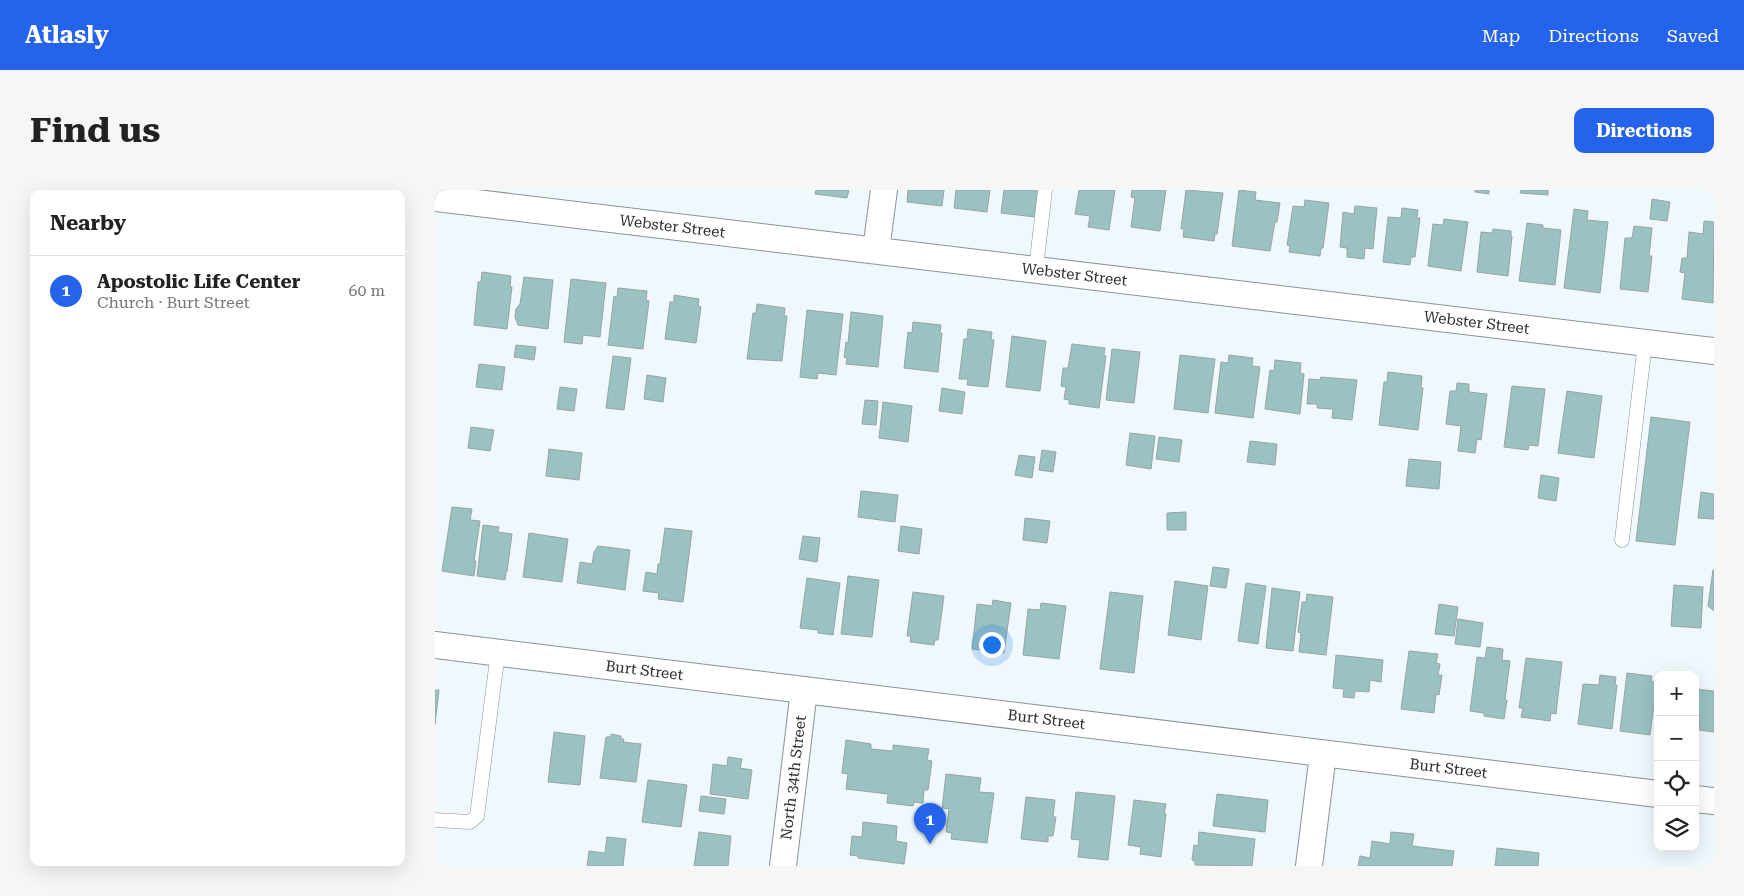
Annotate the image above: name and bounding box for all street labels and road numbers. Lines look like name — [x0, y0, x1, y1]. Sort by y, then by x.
street label: Webster Street — [618, 211, 727, 242]
street label: Webster Street — [1021, 259, 1129, 290]
street label: Webster Street — [1423, 307, 1531, 338]
street label: Burt Street — [605, 657, 685, 684]
street label: Burt Street — [1007, 706, 1087, 733]
street label: North 34th Street — [777, 714, 810, 841]
street label: Burt Street — [1409, 755, 1489, 782]

